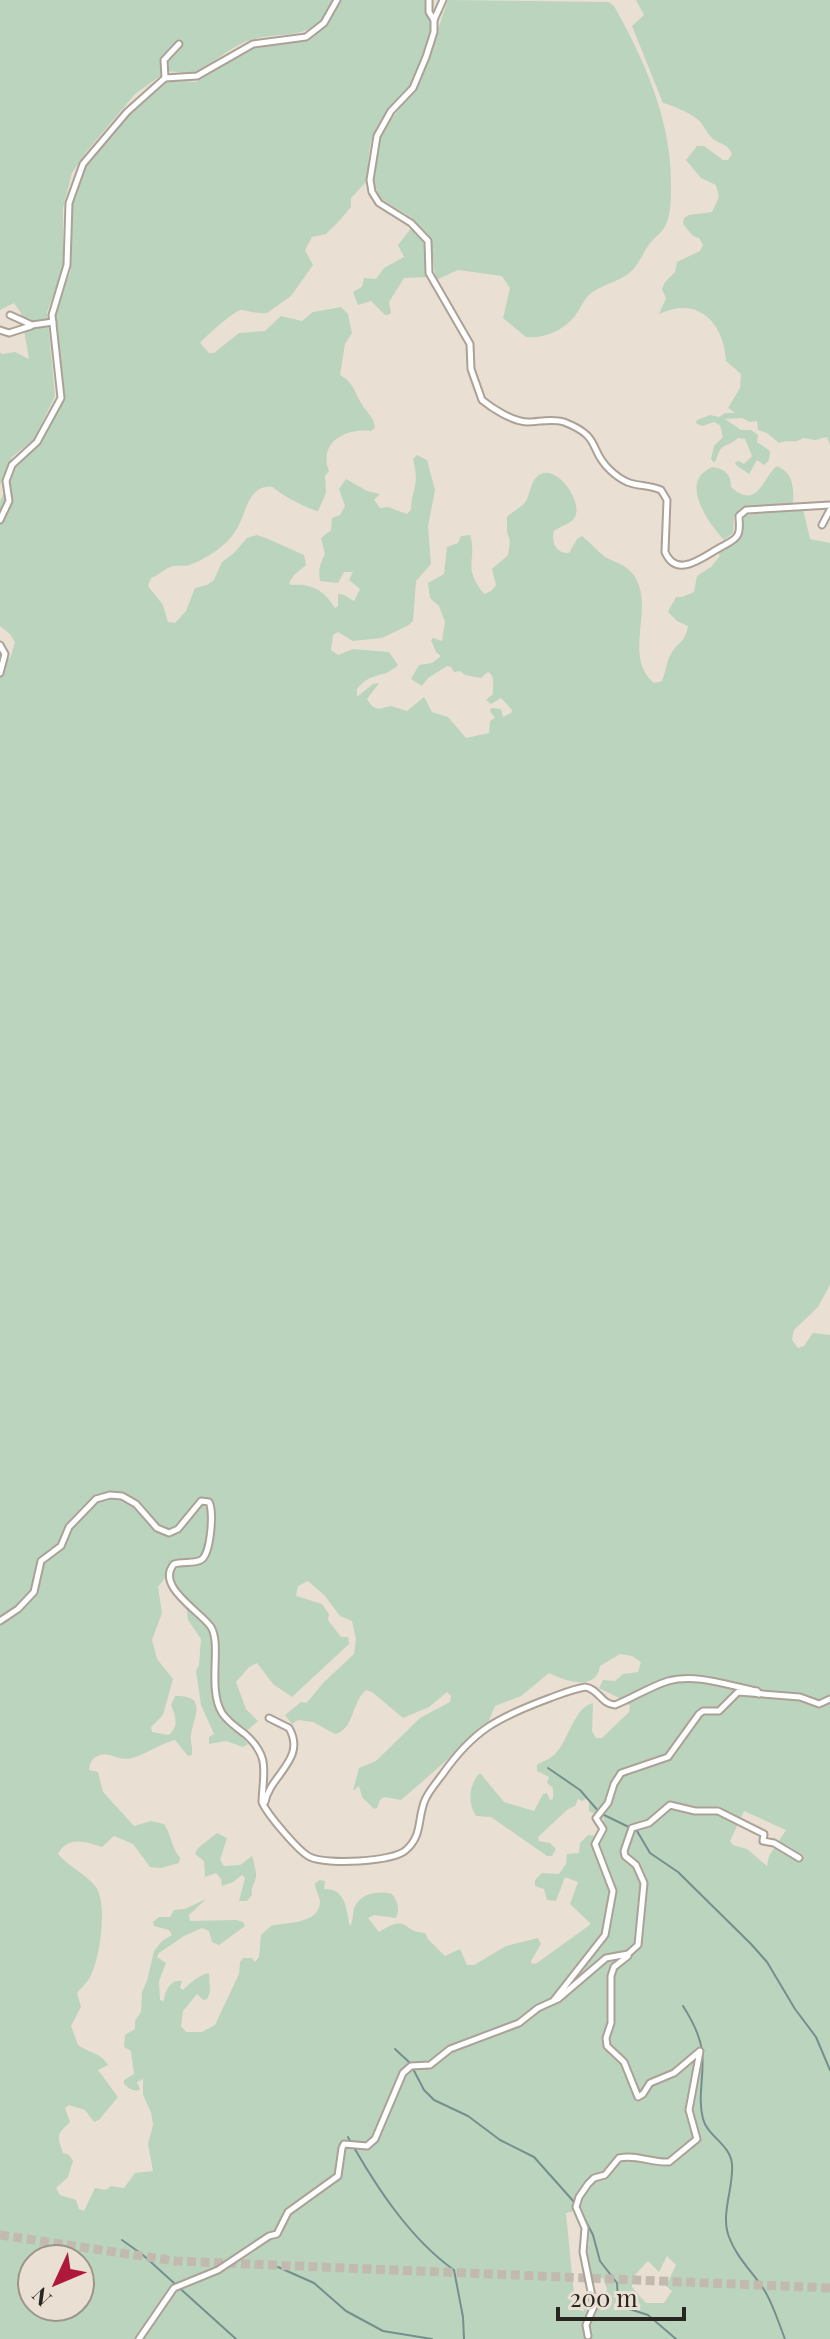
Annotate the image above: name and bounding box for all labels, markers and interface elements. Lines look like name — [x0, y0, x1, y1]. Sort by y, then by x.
north arrow — [16, 2243, 96, 2323]
scale bar — [558, 2271, 684, 2321]
text: N — [25, 2281, 57, 2314]
text: 200 m — [570, 2281, 638, 2313]

